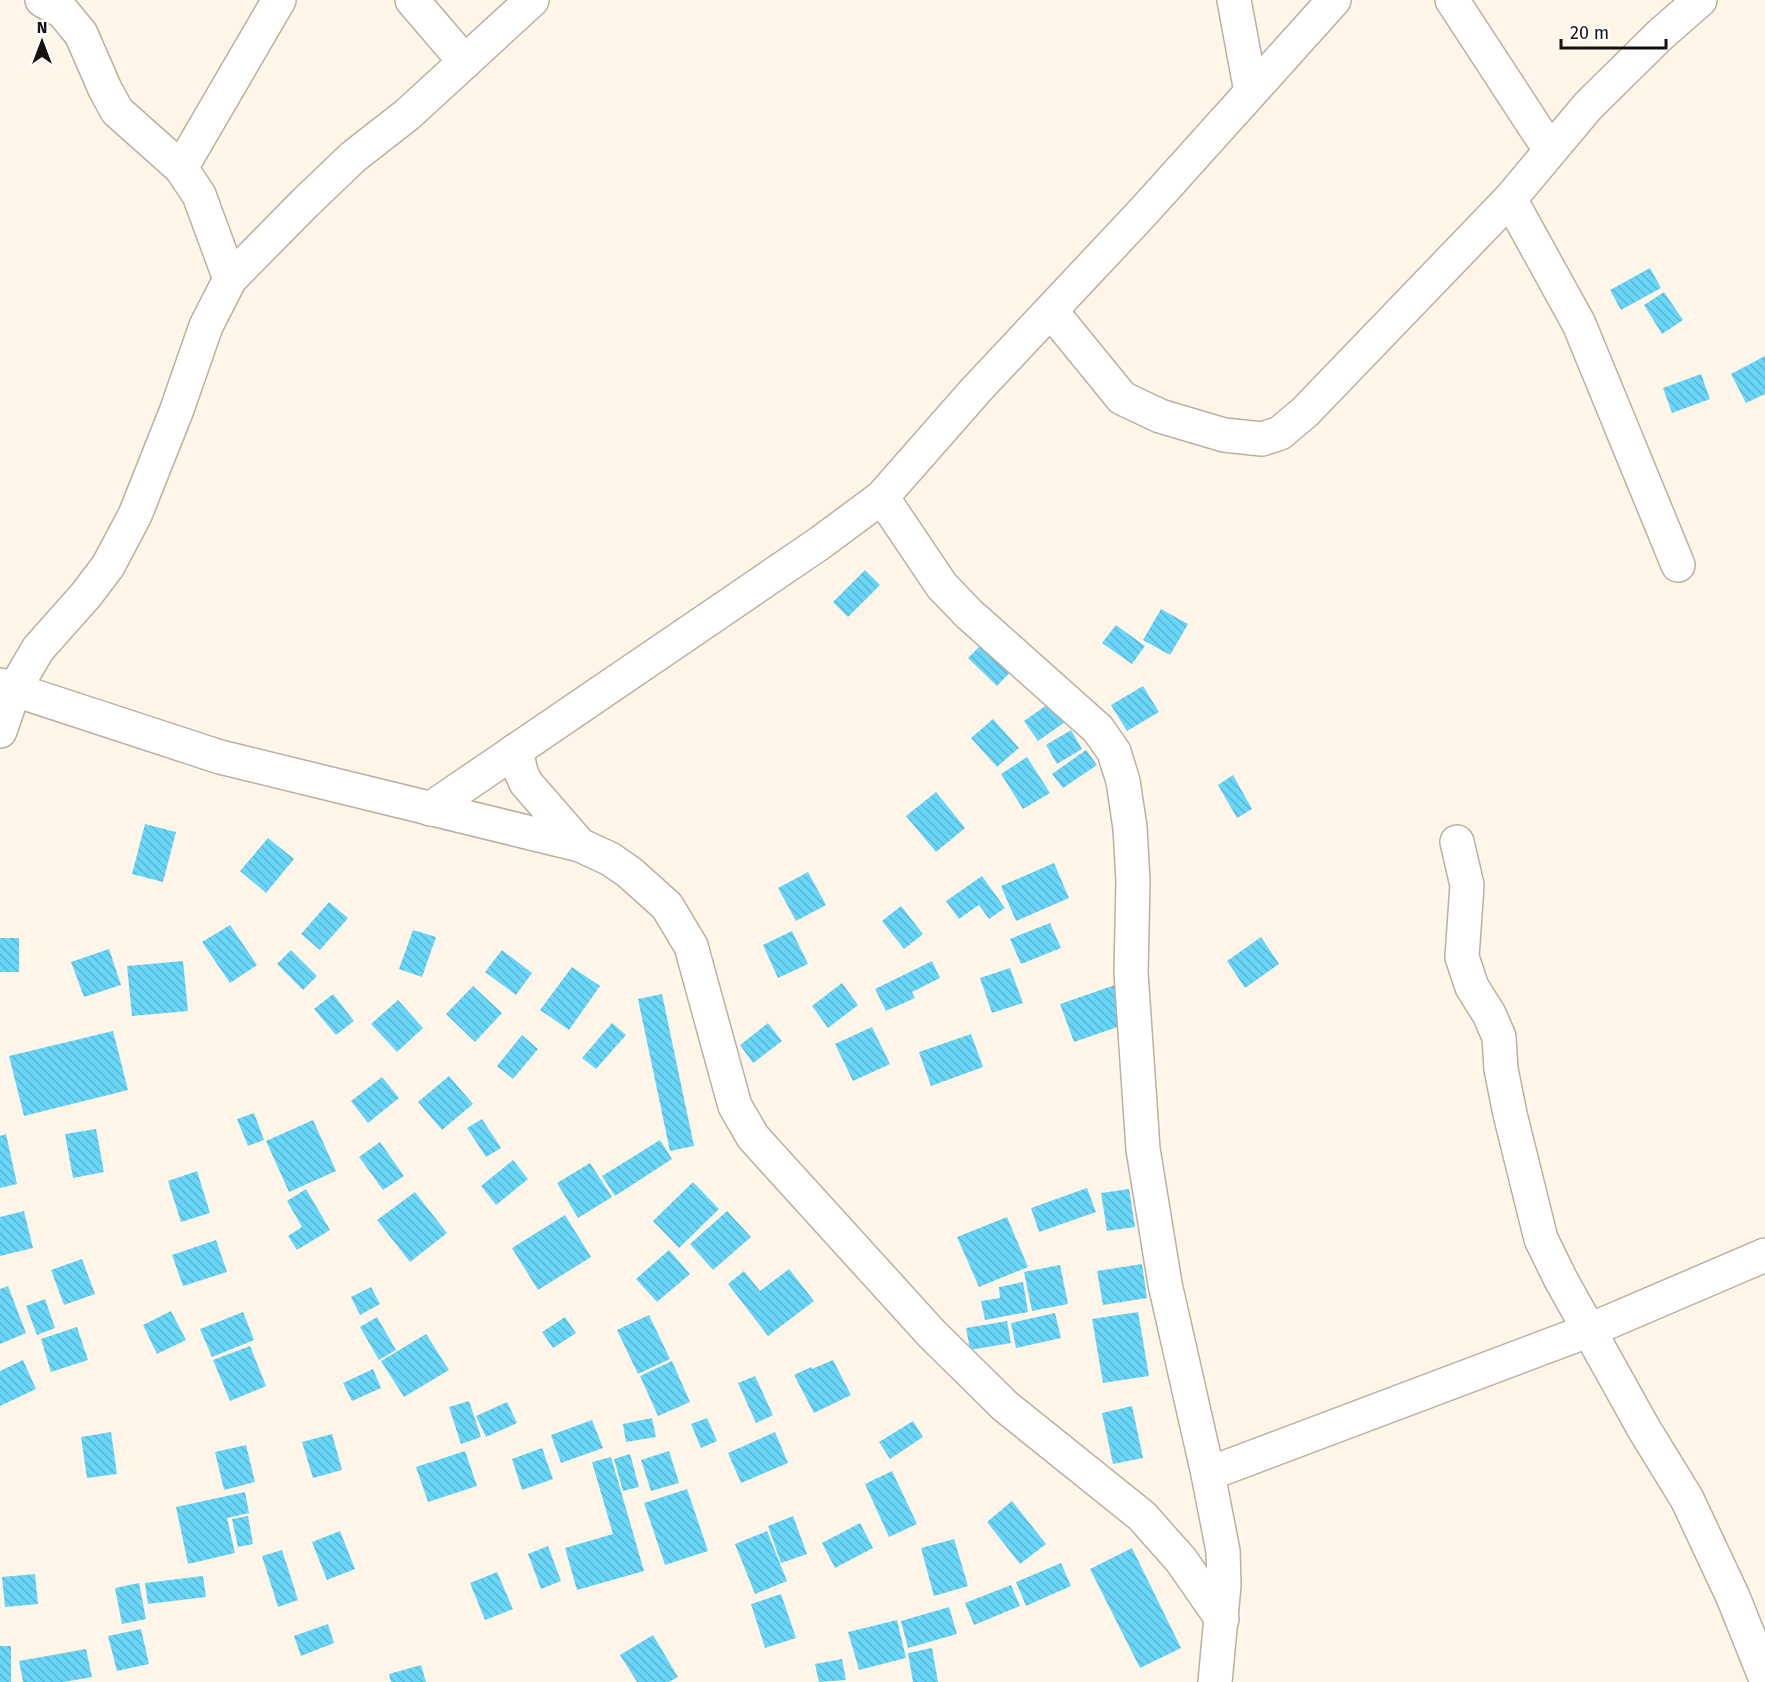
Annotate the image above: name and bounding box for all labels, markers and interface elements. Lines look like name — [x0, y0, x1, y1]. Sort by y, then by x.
north arrow — [12, 12, 72, 72]
scale bar — [1561, 12, 1666, 50]
text: N — [37, 18, 47, 37]
text: 20 m — [1570, 22, 1609, 44]

